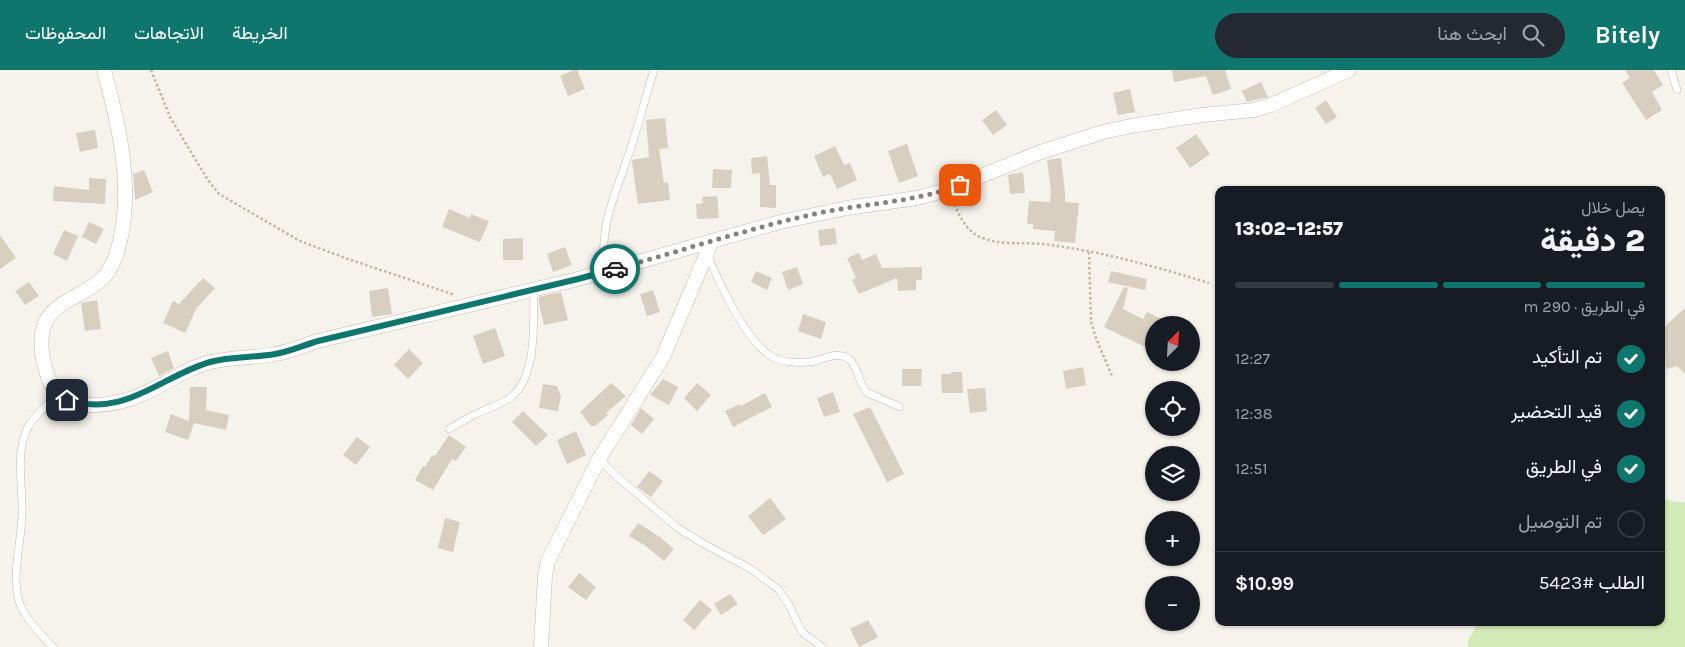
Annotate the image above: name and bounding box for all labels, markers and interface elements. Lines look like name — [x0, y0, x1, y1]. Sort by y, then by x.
search box — [1215, 13, 1565, 58]
icon: search — [1519, 21, 1547, 49]
text: Bitely — [1595, 21, 1660, 49]
text: المحفوظات — [25, 22, 106, 44]
text: الاتجاهات — [134, 22, 204, 44]
text: الخريطة — [232, 22, 288, 44]
text: ابحث هنا — [1437, 23, 1507, 45]
pin — [939, 164, 981, 206]
icon: bag — [946, 171, 974, 199]
text: يصل خلال — [1581, 198, 1645, 217]
text: 12:57–13:02 — [1235, 218, 1343, 240]
text: 2 دقيقة — [1540, 222, 1645, 259]
courier — [590, 244, 640, 294]
icon: car — [601, 255, 629, 283]
text: في الطريق · 290 m — [1524, 297, 1645, 316]
north arrow — [1145, 316, 1200, 371]
map controls — [1145, 316, 1200, 631]
icon: check — [1617, 345, 1645, 373]
text: تم التأكيد — [1532, 346, 1602, 368]
text: 12:27 — [1235, 349, 1270, 368]
pin — [46, 379, 88, 421]
button: locate — [1145, 381, 1200, 436]
icon: home — [53, 386, 81, 414]
icon: check — [1617, 400, 1645, 428]
text: قيد التحضير — [1511, 401, 1602, 423]
text: 12:38 — [1235, 404, 1273, 423]
button: layers — [1145, 446, 1200, 501]
icon: check — [1617, 455, 1645, 483]
text: في الطريق — [1526, 456, 1602, 478]
text: 12:51 — [1235, 459, 1268, 478]
button: + — [1145, 511, 1200, 566]
text: تم التوصيل — [1518, 511, 1602, 533]
text: الطلب #5423 — [1539, 572, 1645, 594]
text: $10.99 — [1235, 573, 1294, 595]
button: − — [1145, 576, 1200, 631]

